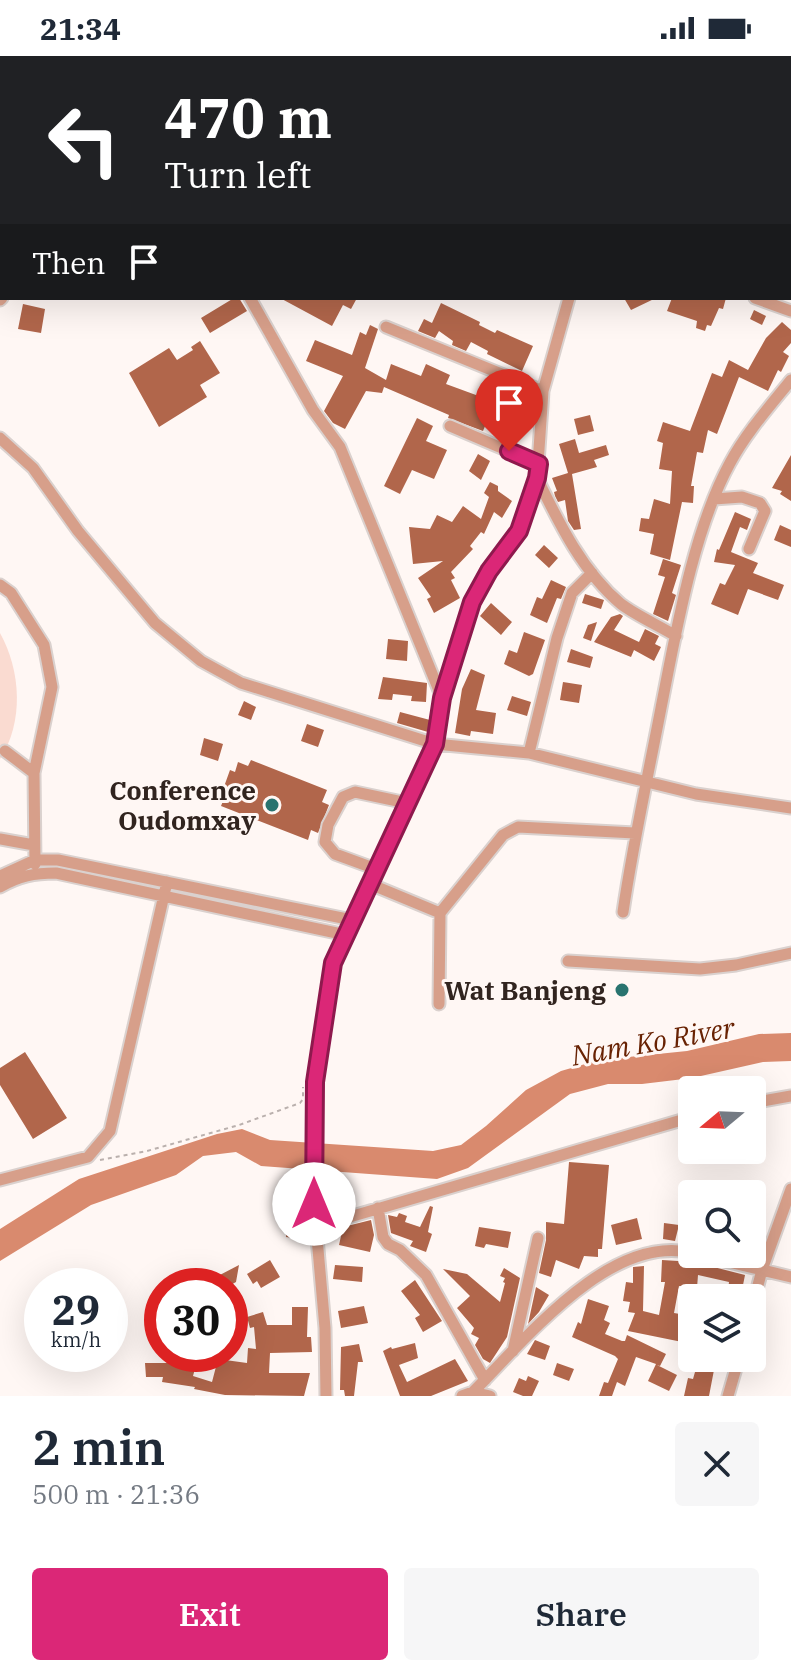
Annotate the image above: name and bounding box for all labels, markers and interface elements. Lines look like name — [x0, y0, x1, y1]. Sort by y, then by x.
text: 21:34 — [40, 9, 121, 48]
text: 470 m — [164, 81, 332, 153]
icon: left — [32, 88, 136, 192]
text: Turn left — [164, 151, 311, 198]
icon: arrive — [122, 240, 166, 284]
text: Then — [32, 243, 106, 282]
pin — [475, 369, 543, 451]
icon: arrive — [487, 381, 531, 425]
place label: Conference Oudomxay — [109, 773, 256, 837]
marker: Conference Oudomxay — [263, 796, 281, 814]
place label: Wat Banjeng — [444, 973, 606, 1007]
marker: Wat Banjeng — [613, 981, 631, 999]
water label: Nam Ko River — [568, 1008, 738, 1074]
north arrow — [678, 1076, 766, 1164]
map controls — [678, 1076, 766, 1372]
position arrow — [272, 1162, 356, 1246]
button: search — [678, 1180, 766, 1268]
speed limit sign: 30 — [144, 1268, 248, 1372]
text: 29 — [52, 1284, 100, 1336]
button: layers — [678, 1284, 766, 1372]
text: km/h — [51, 1326, 101, 1353]
text: 2 min — [32, 1416, 165, 1478]
button: close — [675, 1422, 759, 1506]
text: 500 m · 21:36 — [32, 1477, 200, 1511]
button: Exit — [32, 1568, 388, 1660]
button: Share — [404, 1568, 759, 1660]

